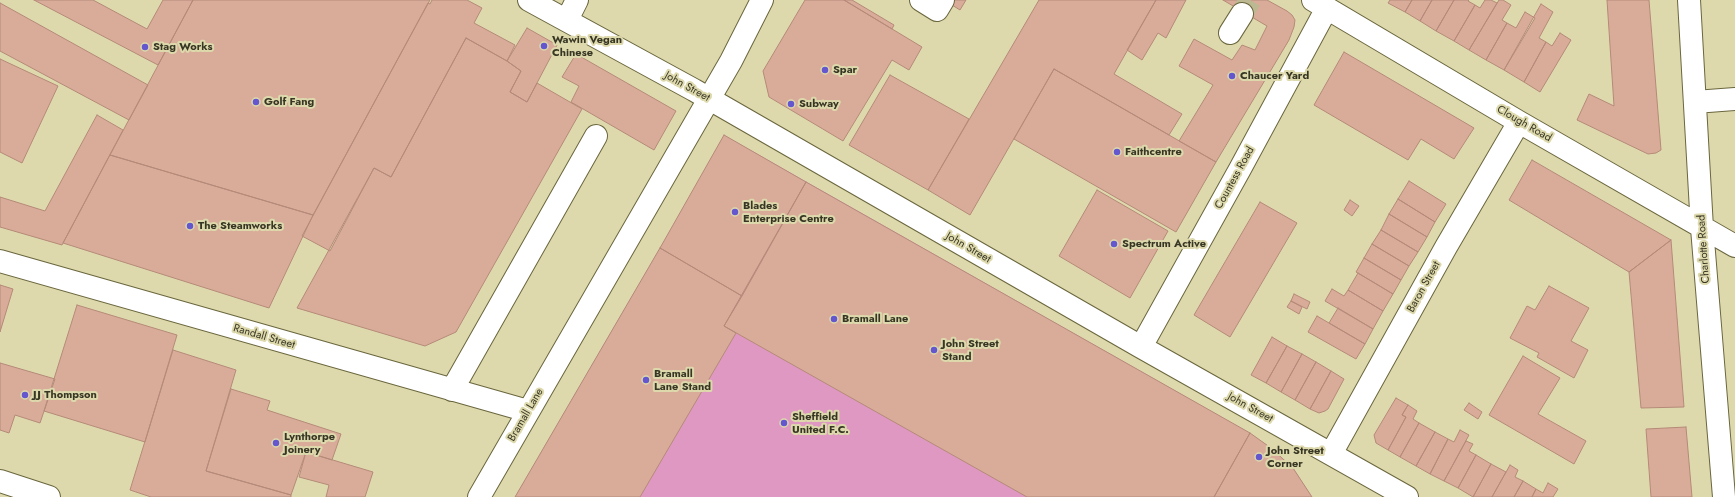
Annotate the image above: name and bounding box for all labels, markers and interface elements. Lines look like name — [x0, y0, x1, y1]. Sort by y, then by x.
place label: Wawin Vegan Chinese — [552, 33, 622, 59]
place label: Stag Works — [153, 40, 213, 54]
marker: Wawin Vegan Chinese — [539, 41, 549, 51]
marker: Stag Works — [140, 42, 150, 52]
place label: Spar — [833, 63, 857, 77]
marker: Spar — [820, 65, 830, 75]
street label: John Street — [662, 69, 712, 105]
place label: Chaucer Yard — [1240, 69, 1309, 83]
marker: Chaucer Yard — [1227, 71, 1237, 81]
place label: Golf Fang — [264, 95, 314, 109]
marker: Golf Fang — [251, 97, 261, 107]
place label: Subway — [799, 97, 839, 111]
marker: Subway — [786, 99, 796, 109]
street label: Clough Road — [1494, 103, 1554, 145]
street label: Countess Road — [1212, 144, 1258, 212]
place label: Faithcentre — [1125, 145, 1182, 159]
marker: Faithcentre — [1112, 147, 1122, 157]
place label: Blades Enterprise Centre — [743, 199, 834, 225]
marker: Blades Enterprise Centre — [730, 207, 740, 217]
street label: Charlotte Road — [1695, 214, 1713, 284]
place label: The Steamworks — [198, 219, 282, 233]
marker: The Steamworks — [185, 221, 195, 231]
street label: John Street — [943, 230, 993, 266]
place label: Spectrum Active — [1122, 237, 1206, 251]
marker: Spectrum Active — [1109, 239, 1119, 249]
street label: Baron Street — [1405, 259, 1443, 315]
place label: Bramall Lane — [842, 312, 908, 326]
marker: Bramall Lane — [829, 314, 839, 324]
street label: Randall Street — [232, 322, 296, 352]
place label: John Street Stand — [942, 337, 999, 363]
marker: John Street Stand — [929, 345, 939, 355]
place label: Bramall Lane Stand — [654, 367, 711, 393]
marker: Bramall Lane Stand — [641, 375, 651, 385]
street label: Bramall Lane — [506, 386, 546, 444]
place label: JJ Thompson — [33, 388, 97, 402]
marker: JJ Thompson — [20, 390, 30, 400]
street label: John Street — [1225, 390, 1275, 426]
place label: Sheffield United F.C. — [792, 410, 849, 436]
marker: Sheffield United F.C. — [779, 418, 789, 428]
place label: Lynthorpe Joinery — [284, 430, 335, 456]
marker: Lynthorpe Joinery — [271, 438, 281, 448]
place label: John Street Corner — [1267, 444, 1324, 470]
marker: John Street Corner — [1254, 452, 1264, 462]

